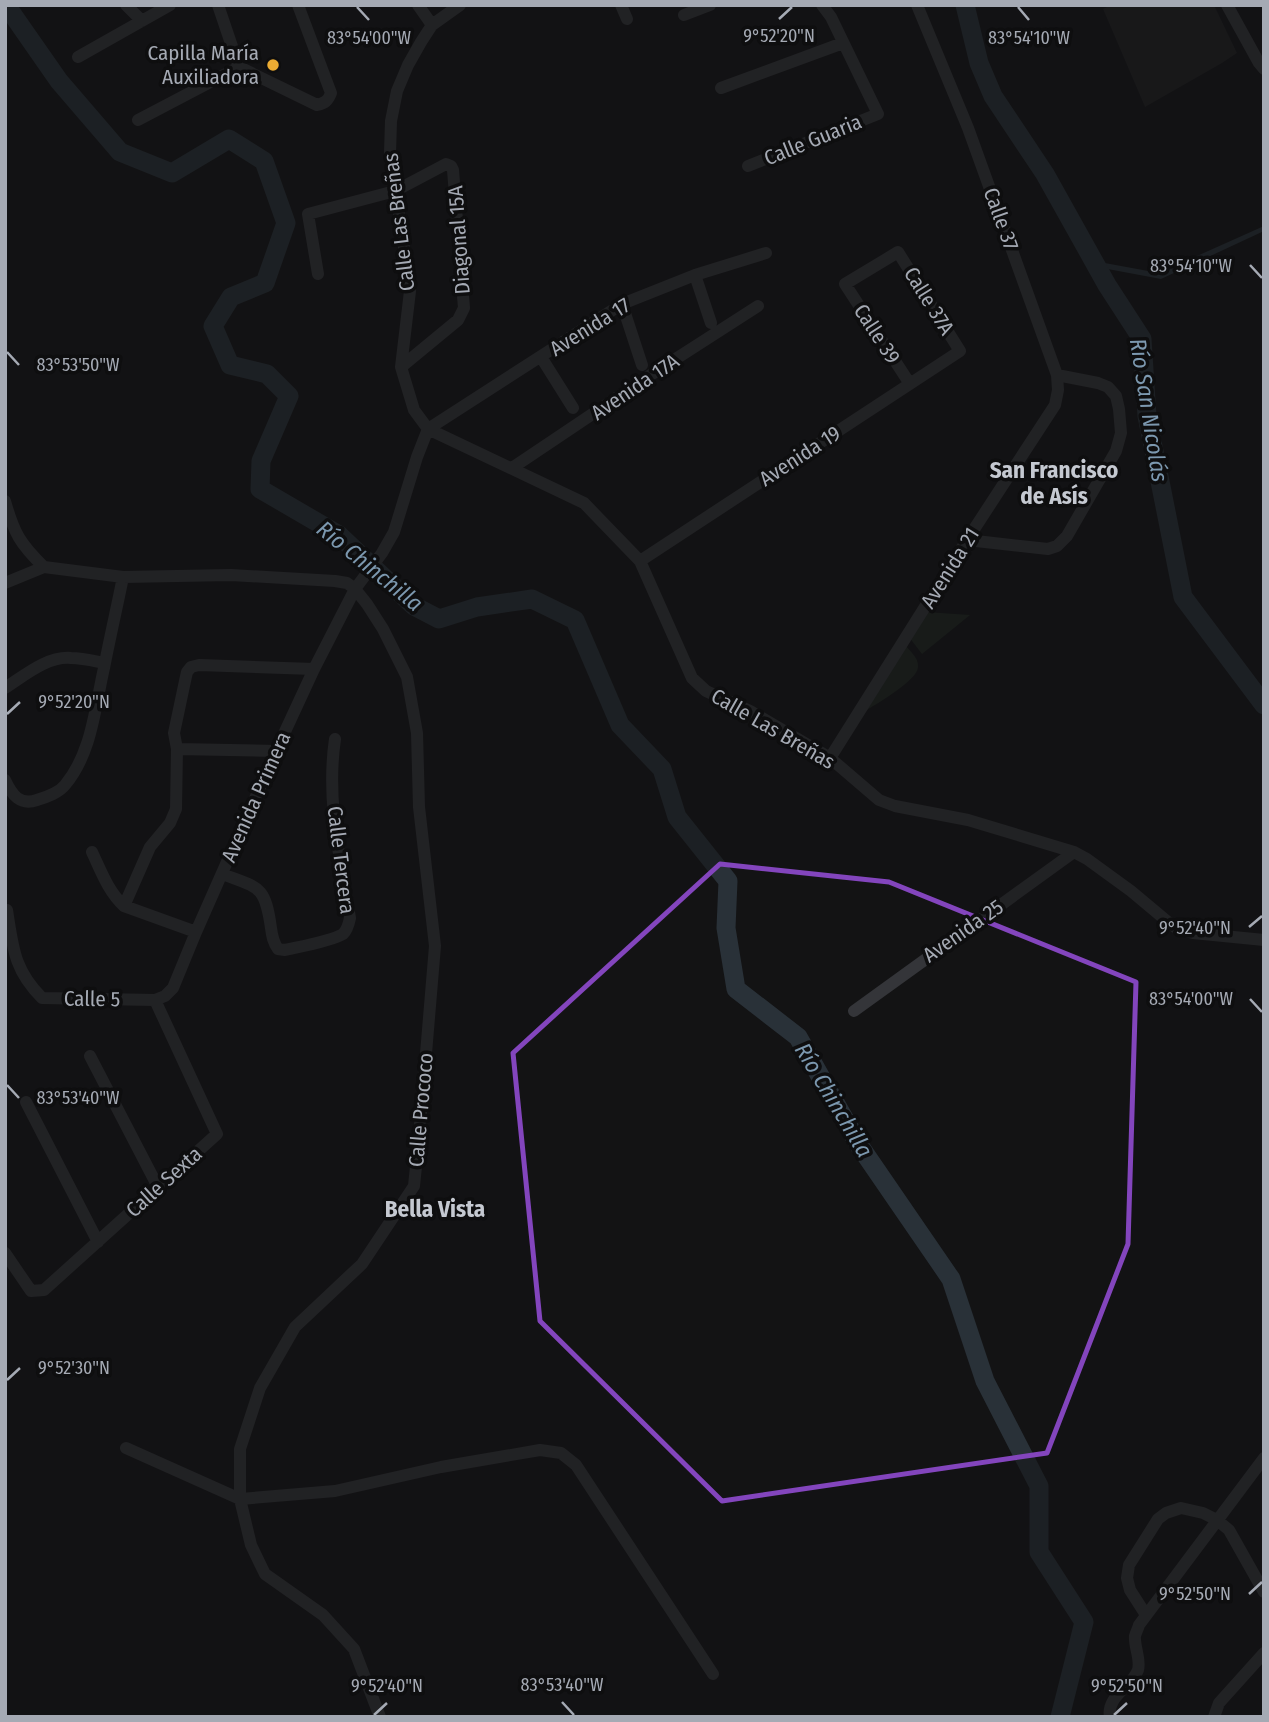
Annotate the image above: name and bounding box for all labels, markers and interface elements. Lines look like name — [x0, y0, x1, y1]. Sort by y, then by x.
text: 9°52'20"N — [743, 25, 815, 47]
text: 83°54'00"W — [327, 27, 411, 49]
text: 83°54'10"W — [988, 27, 1070, 49]
place label: Capilla María Auxiliadora — [147, 40, 259, 90]
marker: Capilla María Auxiliadora — [265, 57, 281, 73]
street label: Calle Guaria — [760, 109, 866, 171]
street label: Calle Las Breñas — [378, 151, 420, 292]
street label: Calle 37 — [978, 184, 1024, 254]
street label: Diagonal 15A — [442, 185, 476, 295]
text: 83°54'10"W — [1150, 255, 1232, 277]
street label: Calle 37A — [898, 262, 960, 340]
street label: Avenida 17 — [545, 292, 635, 362]
street label: Calle 39 — [848, 299, 906, 369]
water label: Río San Nicolás — [1124, 336, 1174, 484]
street label: Avenida 17A — [586, 348, 684, 426]
text: 83°53'50"W — [36, 354, 120, 376]
street label: Avenida 19 — [754, 420, 846, 492]
district label: San Francisco de Asís — [990, 456, 1118, 510]
water label: Río Chinchilla — [311, 515, 429, 617]
street label: Avenida 21 — [915, 523, 985, 613]
street label: Calle Las Breñas — [706, 683, 840, 775]
text: 9°52'20"N — [38, 691, 110, 713]
street label: Avenida Primera — [216, 728, 296, 866]
street label: Calle Tercera — [321, 805, 361, 915]
street label: Avenida 25 — [918, 894, 1008, 968]
text: 9°52'40"N — [1159, 917, 1231, 939]
street label: Calle 5 — [64, 986, 120, 1012]
text: 83°54'00"W — [1149, 988, 1233, 1010]
water label: Río Chinchilla — [789, 1038, 879, 1162]
street label: Calle Prococo — [403, 1052, 439, 1168]
text: 83°53'40"W — [37, 1087, 120, 1109]
street label: Calle Sexta — [121, 1141, 207, 1223]
district label: Bella Vista — [385, 1195, 485, 1223]
text: 9°52'30"N — [38, 1357, 110, 1379]
text: 9°52'50"N — [1159, 1583, 1231, 1605]
text: 83°53'40"W — [521, 1674, 604, 1696]
text: 9°52'40"N — [351, 1675, 423, 1697]
text: 9°52'50"N — [1091, 1675, 1163, 1697]

